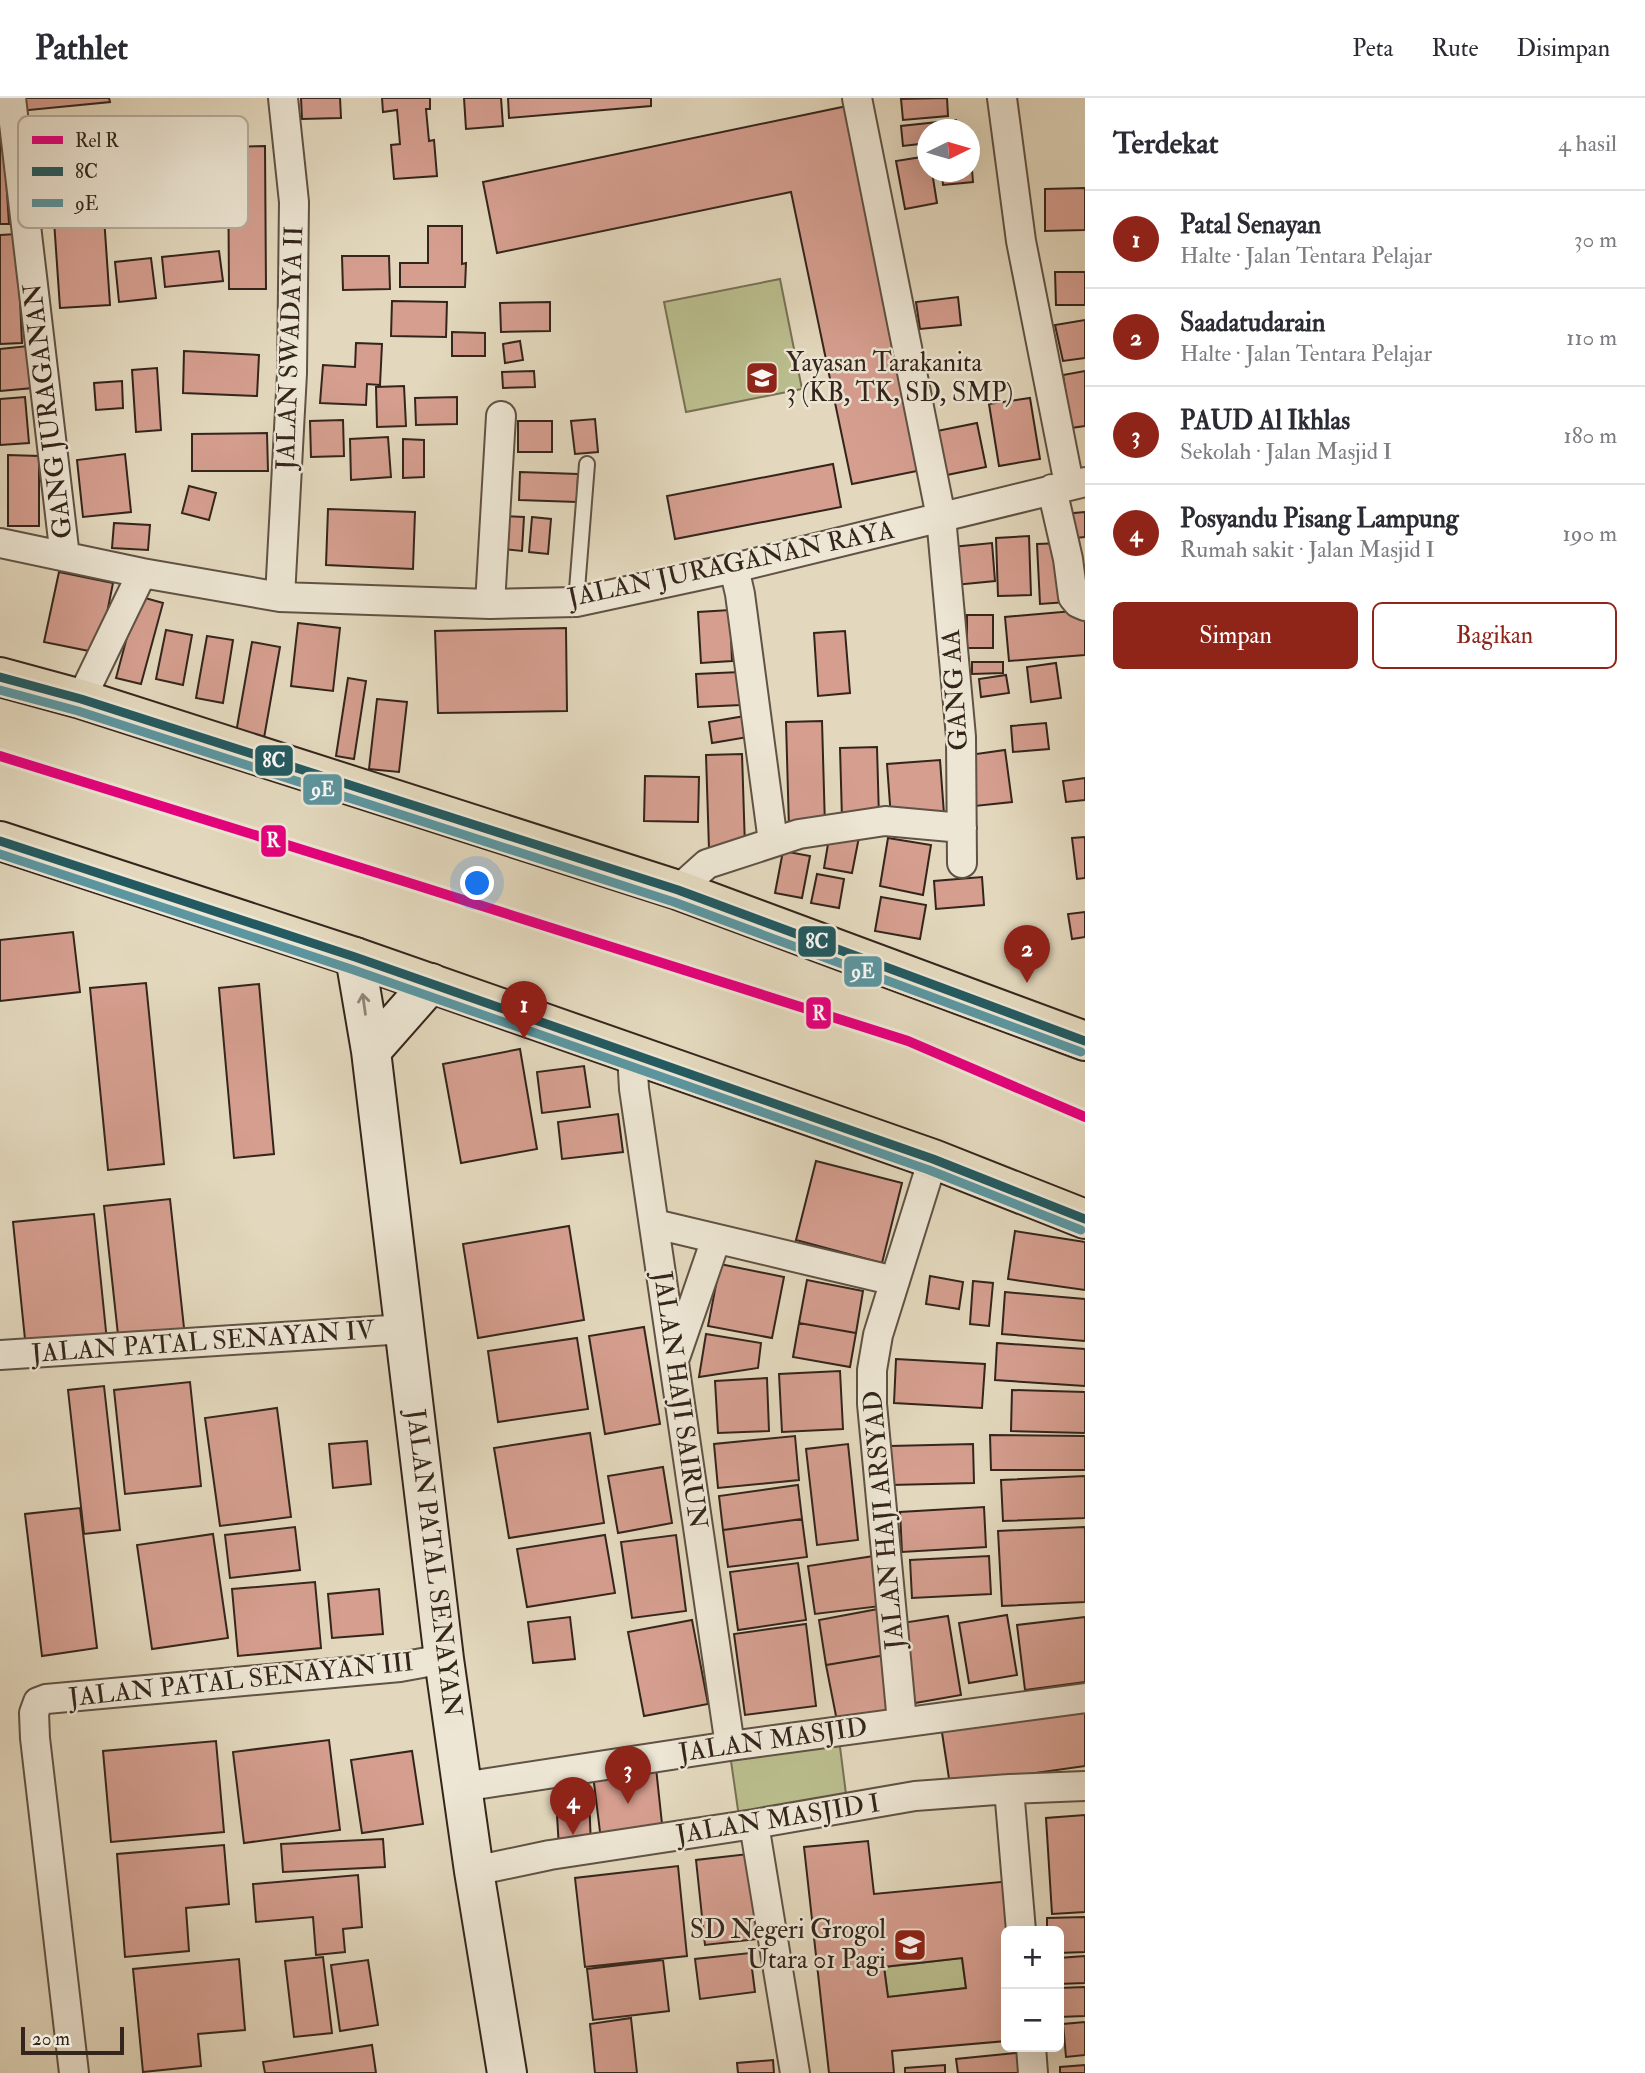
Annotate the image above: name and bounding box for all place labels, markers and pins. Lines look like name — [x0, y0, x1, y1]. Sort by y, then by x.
place label: Yayasan Tarakanita 3 (KB, TK, SD, SMP) — [786, 347, 1013, 409]
school or university icon: Yayasan Tarakanita 3 (KB, TK, SD, SMP) — [743, 359, 781, 397]
pin: 2 — [1004, 925, 1050, 983]
pin: 1 — [501, 981, 547, 1039]
pin: 3 — [605, 1746, 651, 1804]
pin: 4 — [550, 1777, 596, 1835]
place label: SD Negeri Grogol Utara 01 Pagi — [690, 1914, 886, 1976]
school or university icon: SD Negeri Grogol Utara 01 Pagi — [891, 1926, 929, 1964]

